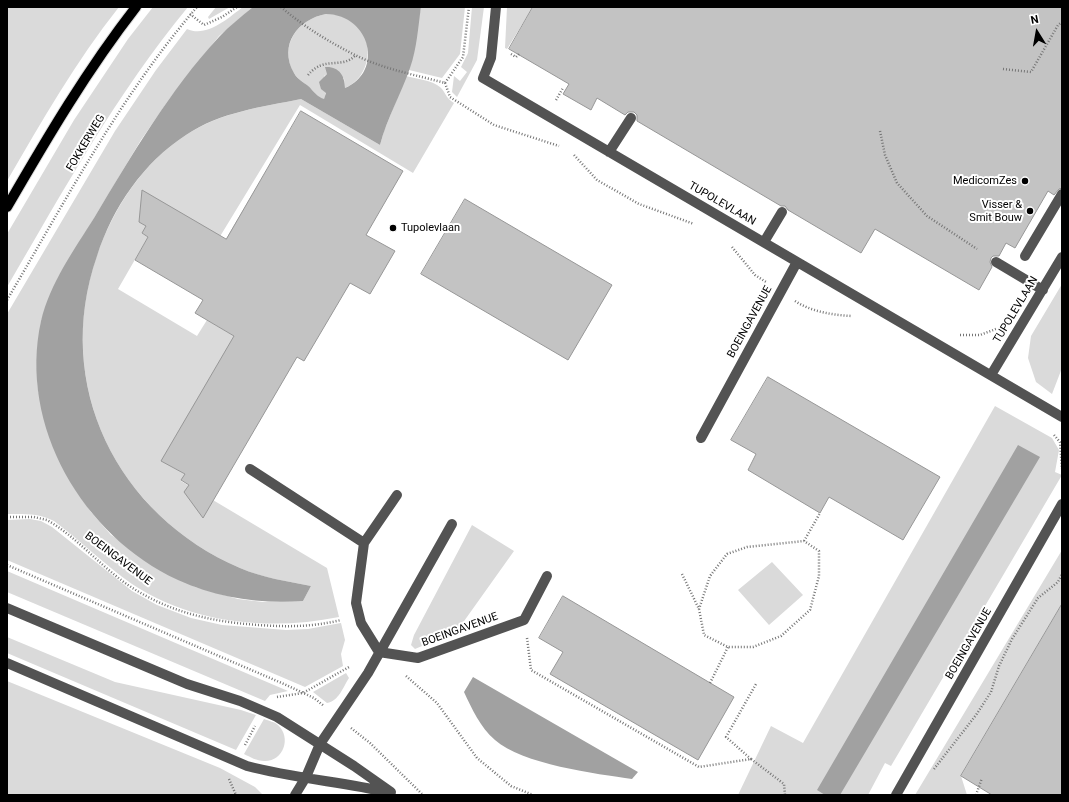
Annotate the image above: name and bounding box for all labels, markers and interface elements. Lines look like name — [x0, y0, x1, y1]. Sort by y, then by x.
north arrow — [1017, 12, 1057, 52]
text: N — [1030, 13, 1040, 27]
street label: FOKKERWEG — [64, 112, 108, 174]
place label: MedicomZes — [953, 174, 1017, 188]
marker: MedicomZes — [1020, 176, 1030, 186]
street label: TUPOLEVLAAN — [686, 179, 758, 229]
place label: Visser & Smit Bouw — [969, 198, 1022, 224]
marker: Visser & Smit Bouw — [1025, 206, 1035, 216]
place label: Tupolevlaan — [401, 221, 460, 235]
marker: Tupolevlaan — [388, 223, 398, 233]
street label: TUPOLEVLAAN — [991, 274, 1041, 346]
street label: BOEINGAVENUE — [725, 284, 775, 360]
street label: BOEINGAVENUE — [82, 530, 154, 588]
street label: BOEINGAVENUE — [943, 606, 995, 682]
street label: BOEINGAVENUE — [420, 610, 500, 650]

